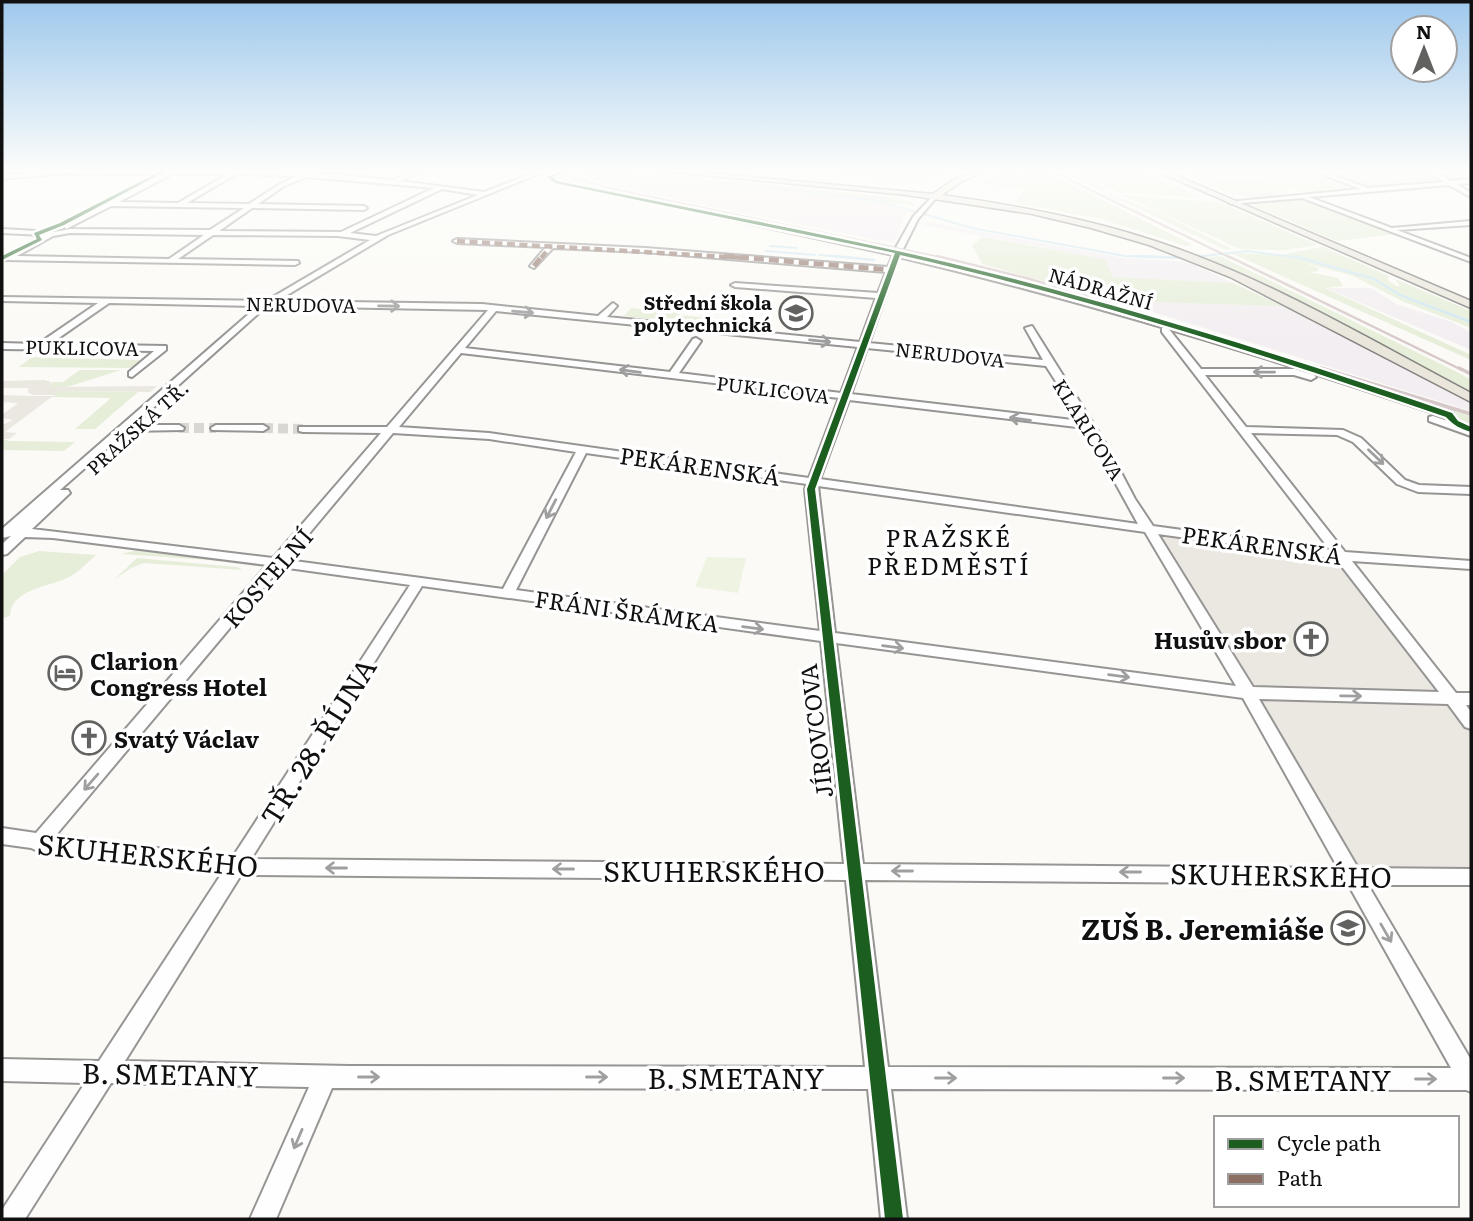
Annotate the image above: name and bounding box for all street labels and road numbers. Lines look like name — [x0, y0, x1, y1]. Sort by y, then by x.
street label: NÁDRAŽNÍ — [1046, 260, 1156, 316]
street label: NERUDOVA — [246, 289, 356, 319]
street label: PUKLICOVA — [25, 332, 139, 362]
street label: NERUDOVA — [894, 334, 1006, 374]
street label: PUKLICOVA — [715, 368, 831, 410]
street label: PRAŽSKÁ TŘ. — [80, 373, 194, 481]
street label: KLARICOVA — [1047, 373, 1131, 485]
street label: PEKÁRENSKÁ — [618, 437, 782, 493]
street label: PEKÁRENSKÁ — [1180, 516, 1344, 572]
street label: KOSTELNÍ — [214, 520, 320, 634]
street label: FRÁNI ŠRÁMKA — [533, 580, 721, 640]
street label: TŘ. 28. ŘÍJNA — [249, 649, 385, 833]
street label: JÍROVCOVA — [790, 662, 840, 800]
street label: SKUHERSKÉHO — [36, 822, 260, 886]
street label: SKUHERSKÉHO — [603, 849, 825, 891]
street label: SKUHERSKÉHO — [1170, 851, 1392, 897]
street label: B. SMETANY — [81, 1050, 259, 1096]
street label: B. SMETANY — [648, 1056, 824, 1098]
street label: B. SMETANY — [1215, 1058, 1391, 1100]

